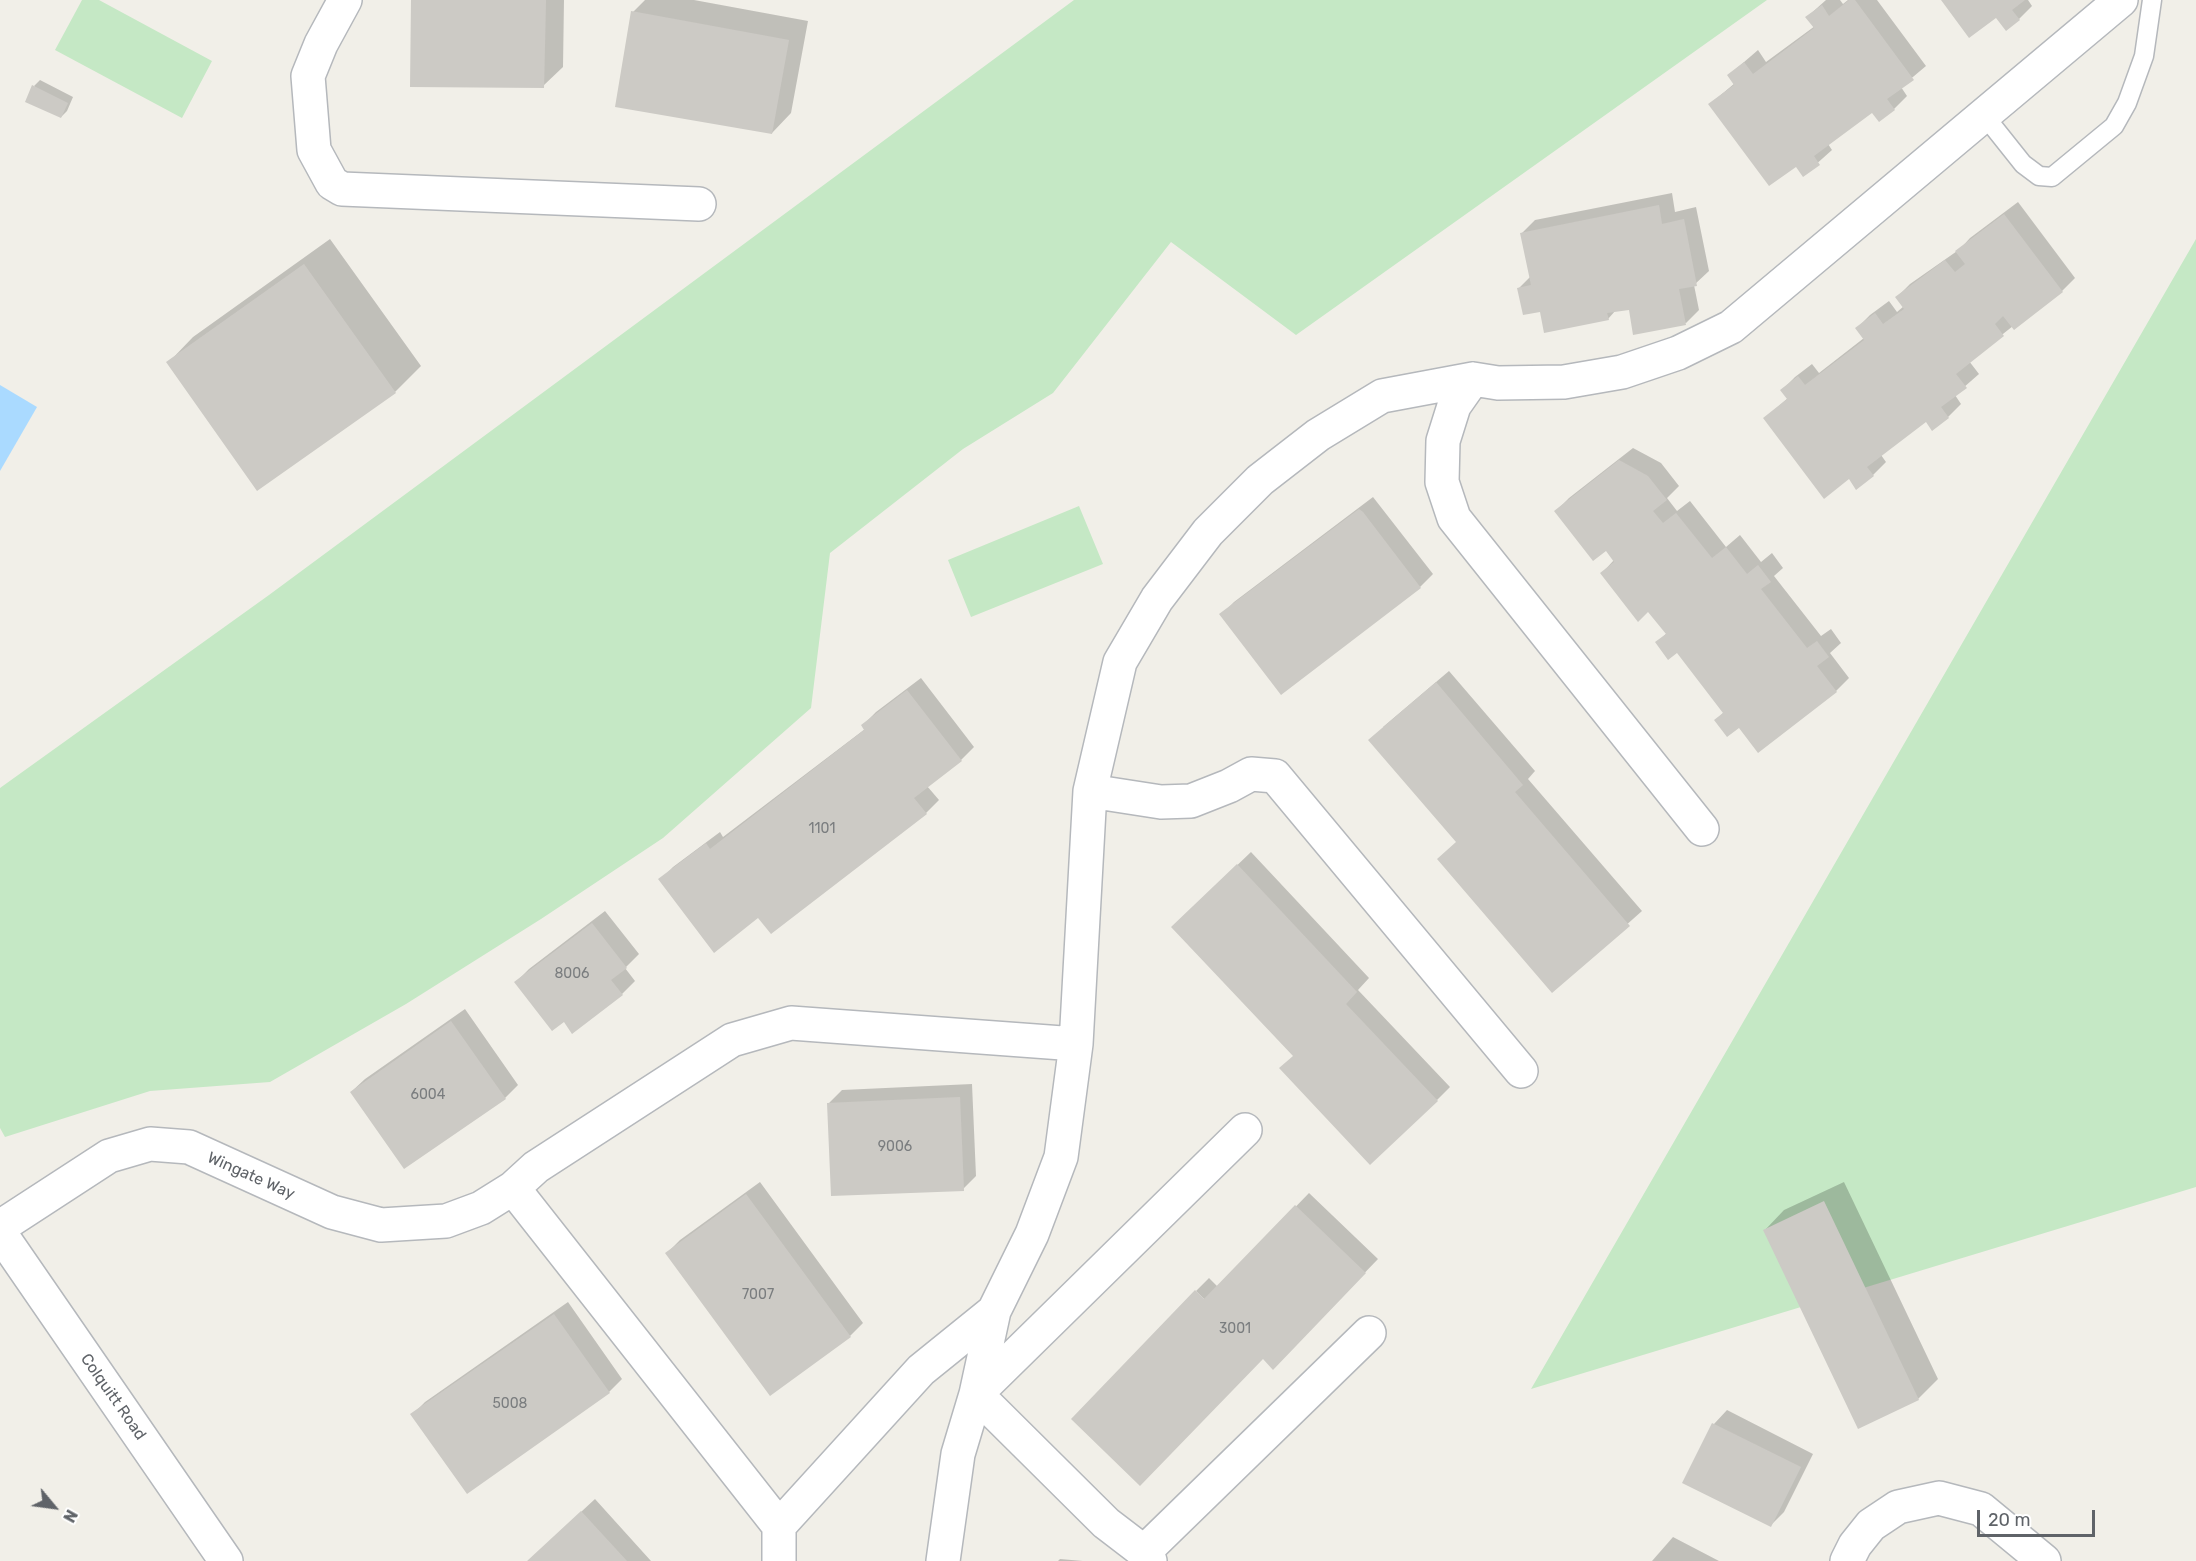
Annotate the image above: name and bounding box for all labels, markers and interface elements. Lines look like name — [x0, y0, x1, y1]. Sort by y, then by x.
house number: 1101 — [809, 821, 835, 837]
house number: 8006 — [554, 966, 590, 982]
house number: 6004 — [411, 1087, 445, 1103]
house number: 9006 — [878, 1139, 912, 1155]
street label: Wingate Way — [204, 1148, 298, 1204]
house number: 7007 — [742, 1287, 774, 1303]
house number: 3001 — [1219, 1321, 1251, 1337]
street label: Colquitt Road — [76, 1350, 150, 1444]
house number: 5008 — [493, 1396, 527, 1412]
north arrow — [24, 1477, 84, 1537]
scale bar — [1980, 1498, 2098, 1536]
text: N — [59, 1506, 81, 1526]
text: 20 m — [1988, 1509, 2030, 1531]

